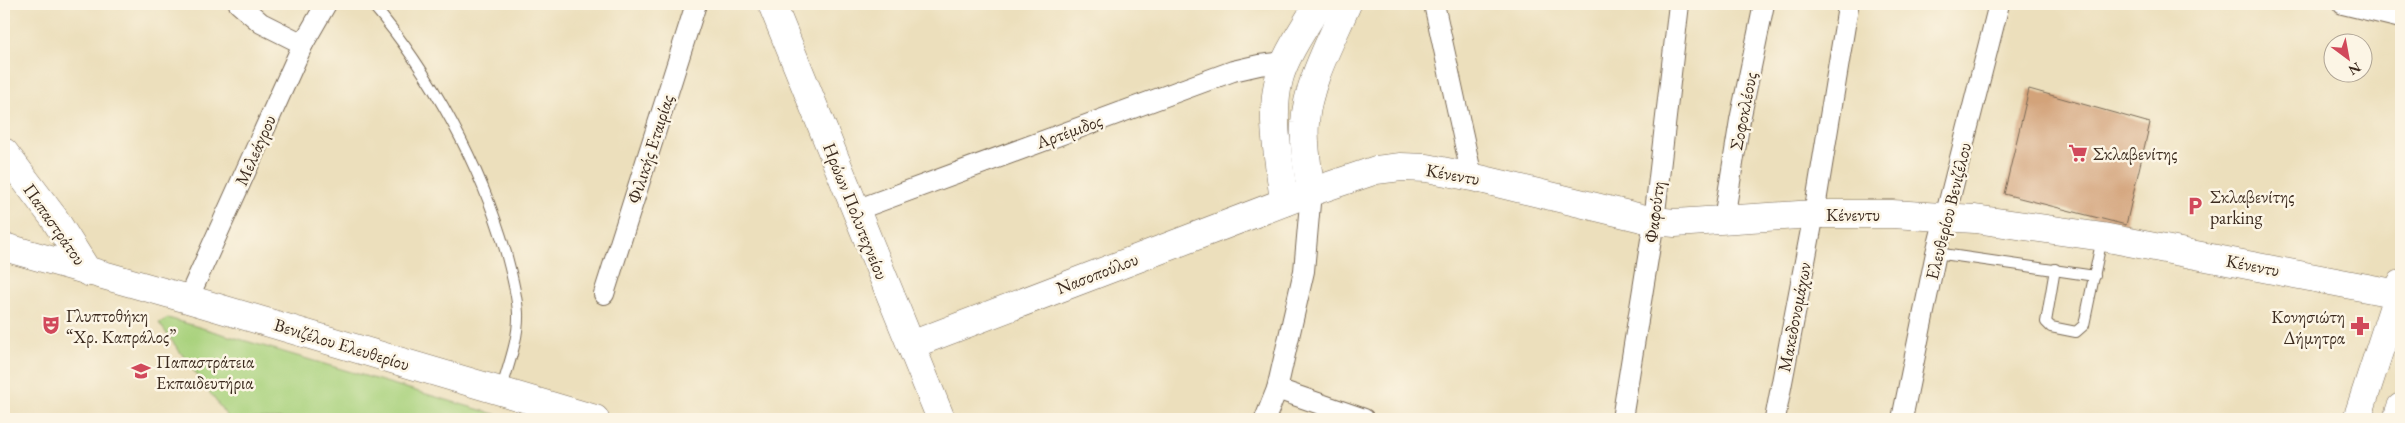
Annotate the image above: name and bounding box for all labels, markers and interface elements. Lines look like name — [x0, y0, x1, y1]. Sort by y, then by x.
north arrow — [2322, 32, 2372, 82]
text: N — [2345, 58, 2364, 80]
street label: Σοφοκλέους — [1724, 70, 1762, 152]
street label: Φιλικής Εταιρίας — [622, 92, 678, 206]
street label: Αρτέμιδος — [1032, 108, 1105, 154]
street label: Μελεάγρου — [229, 111, 281, 189]
street label: Ηρώων Πολυτεχνείου — [818, 139, 894, 283]
street label: Ελευθερίου Βενιζέλου — [1920, 140, 1976, 282]
supermarket icon: Σκλαβενίτης — [2067, 142, 2089, 164]
place label: Σκλαβενίτης — [2093, 142, 2178, 165]
street label: Κένεντυ — [1424, 158, 1482, 190]
street label: Παπαστράτου — [18, 179, 92, 269]
street label: Φαφούτη — [1639, 180, 1669, 244]
place label: Σκλαβενίτης parking — [2210, 185, 2295, 229]
parking icon: Σκλαβενίτης parking — [2184, 195, 2206, 217]
street label: Κένεντυ — [1826, 203, 1880, 226]
street label: Νασοπούλου — [1053, 247, 1141, 299]
street label: Κένεντυ — [2224, 249, 2282, 281]
street label: Μακεδονομάχων — [1772, 260, 1816, 374]
place label: Γλυπτοθήκη “Χρ. Καπράλος” — [66, 304, 177, 348]
place label: Κονησιώτη Δήμητρα — [2271, 305, 2346, 349]
street label: Βενιζέλου Ελευθερίου — [272, 312, 412, 376]
theatre icon: Γλυπτοθήκη “Χρ. Καπράλος” — [40, 314, 62, 336]
pharmacy icon: Κονησιώτη Δήμητρα — [2349, 315, 2371, 337]
place label: Παπαστράτεια Εκπαιδευτήρια — [156, 350, 255, 394]
school or university icon: Παπαστράτεια Εκπαιδευτήρια — [130, 360, 152, 382]

